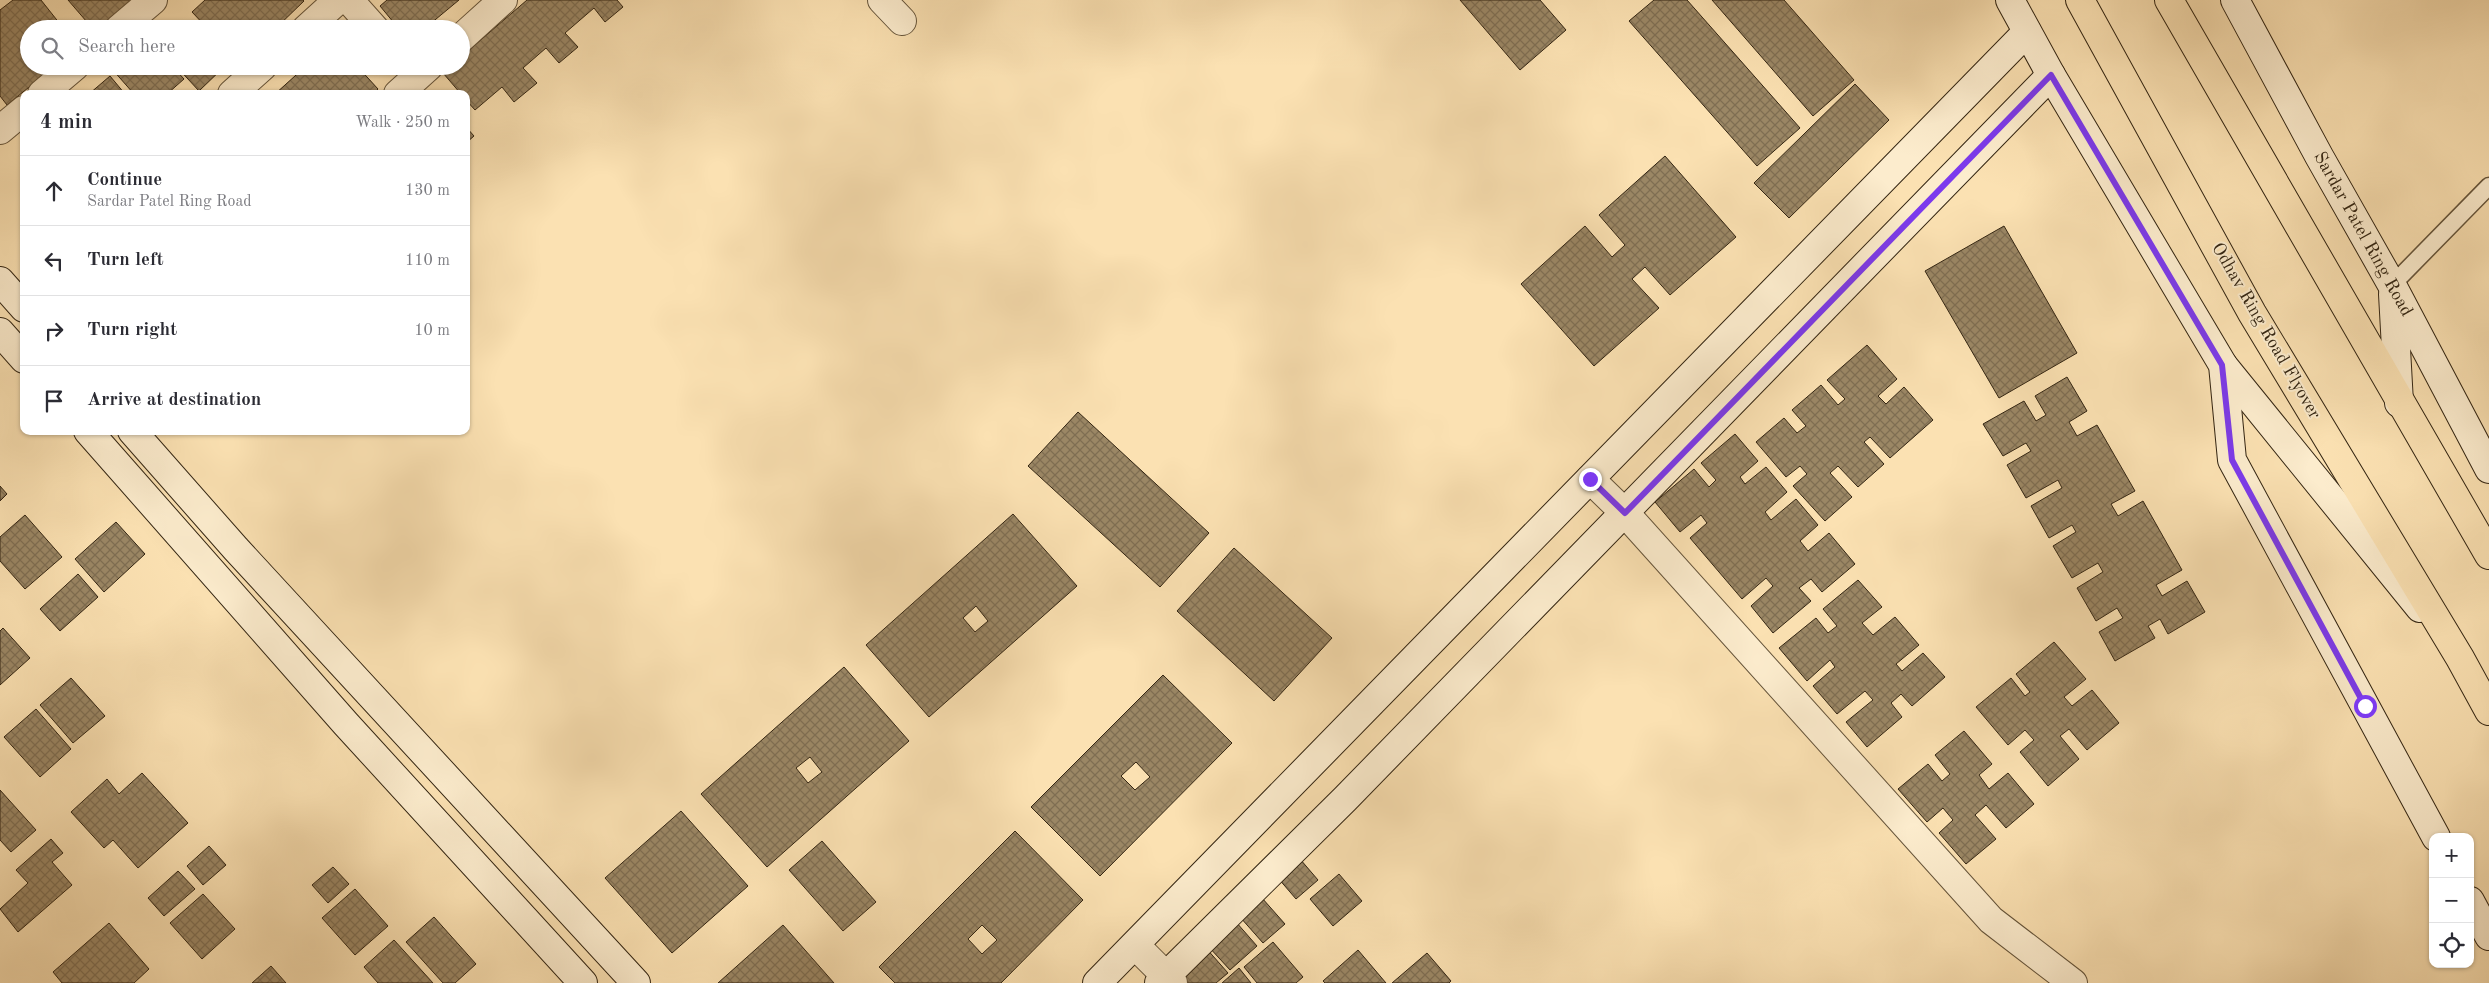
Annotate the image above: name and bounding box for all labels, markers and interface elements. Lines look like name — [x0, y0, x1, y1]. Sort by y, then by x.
search box — [20, 20, 470, 75]
icon: search — [38, 34, 66, 62]
text: Search here — [78, 38, 175, 57]
text: 4 min — [40, 112, 93, 133]
text: Walk · 250 m — [355, 115, 450, 131]
street label: Sardar Patel Ring Road — [2310, 149, 2416, 319]
text: Continue — [87, 171, 162, 190]
icon: ahead — [40, 177, 68, 205]
text: 130 m — [405, 183, 450, 199]
text: Sardar Patel Ring Road — [87, 194, 252, 210]
street label: Odhav Ring Road Flyover — [2208, 240, 2324, 423]
icon: left — [40, 247, 68, 275]
text: Turn left — [87, 251, 164, 270]
text: 110 m — [405, 253, 450, 269]
icon: right — [40, 317, 68, 345]
text: Turn right — [87, 321, 177, 340]
text: 10 m — [414, 323, 450, 339]
icon: arrive — [40, 387, 68, 415]
text: Arrive at destination — [87, 391, 261, 410]
route end — [1579, 468, 1602, 491]
route start — [2354, 695, 2377, 718]
map controls — [2429, 833, 2474, 968]
button: + — [2429, 833, 2474, 878]
button: − — [2429, 878, 2474, 923]
button: locate — [2429, 923, 2474, 968]

